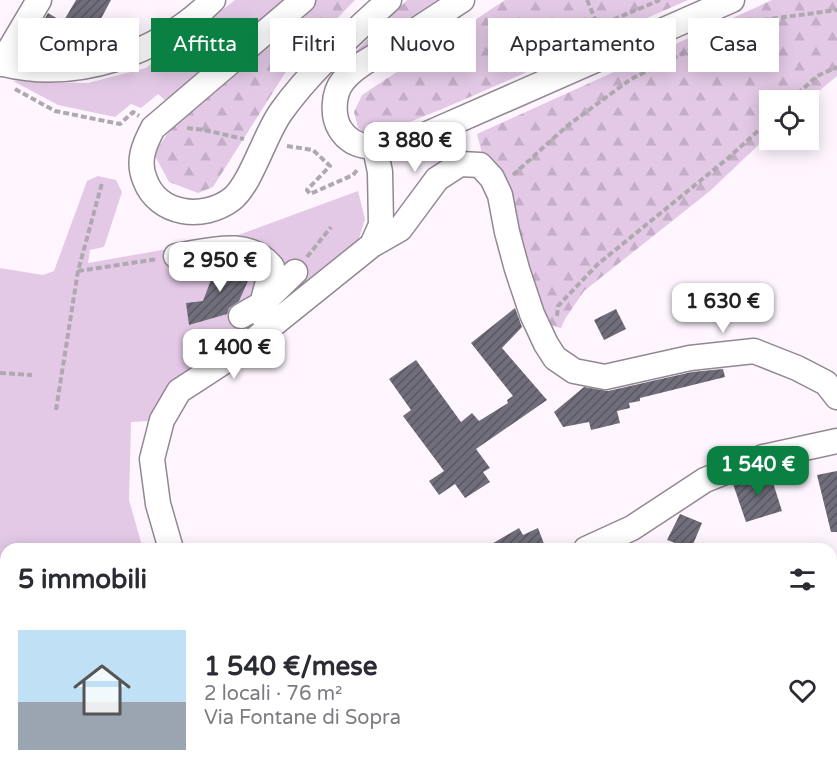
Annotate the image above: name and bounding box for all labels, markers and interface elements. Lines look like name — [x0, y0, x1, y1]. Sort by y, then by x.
chip: Compra — [18, 18, 139, 72]
chip: Affitta — [151, 18, 258, 72]
chip: Filtri — [270, 18, 356, 72]
chip: Nuovo — [368, 18, 476, 72]
chip: Appartamento — [488, 18, 676, 72]
chip: Casa — [688, 18, 779, 72]
map controls — [759, 90, 819, 150]
button: locate — [759, 90, 819, 150]
pin: 3 880 € — [360, 122, 470, 173]
text: 3 880 € — [378, 129, 452, 153]
pin: 2 950 € — [165, 242, 275, 293]
text: 2 950 € — [183, 249, 257, 273]
pin: 1 630 € — [668, 283, 778, 334]
text: 1 630 € — [686, 290, 760, 314]
pin: 1 400 € — [179, 329, 289, 380]
text: 1 400 € — [197, 336, 271, 360]
pin: 1 540 € — [703, 446, 813, 497]
text: 1 540 € — [721, 453, 795, 477]
icon: filters — [786, 563, 819, 596]
text: 5 immobili — [18, 564, 147, 595]
text: 1 540 €/mese — [204, 651, 377, 682]
icon: home — [66, 654, 138, 726]
icon: heart — [786, 674, 819, 707]
text: 2 locali · 76 m² — [204, 682, 342, 706]
text: Via Fontane di Sopra — [204, 706, 401, 730]

